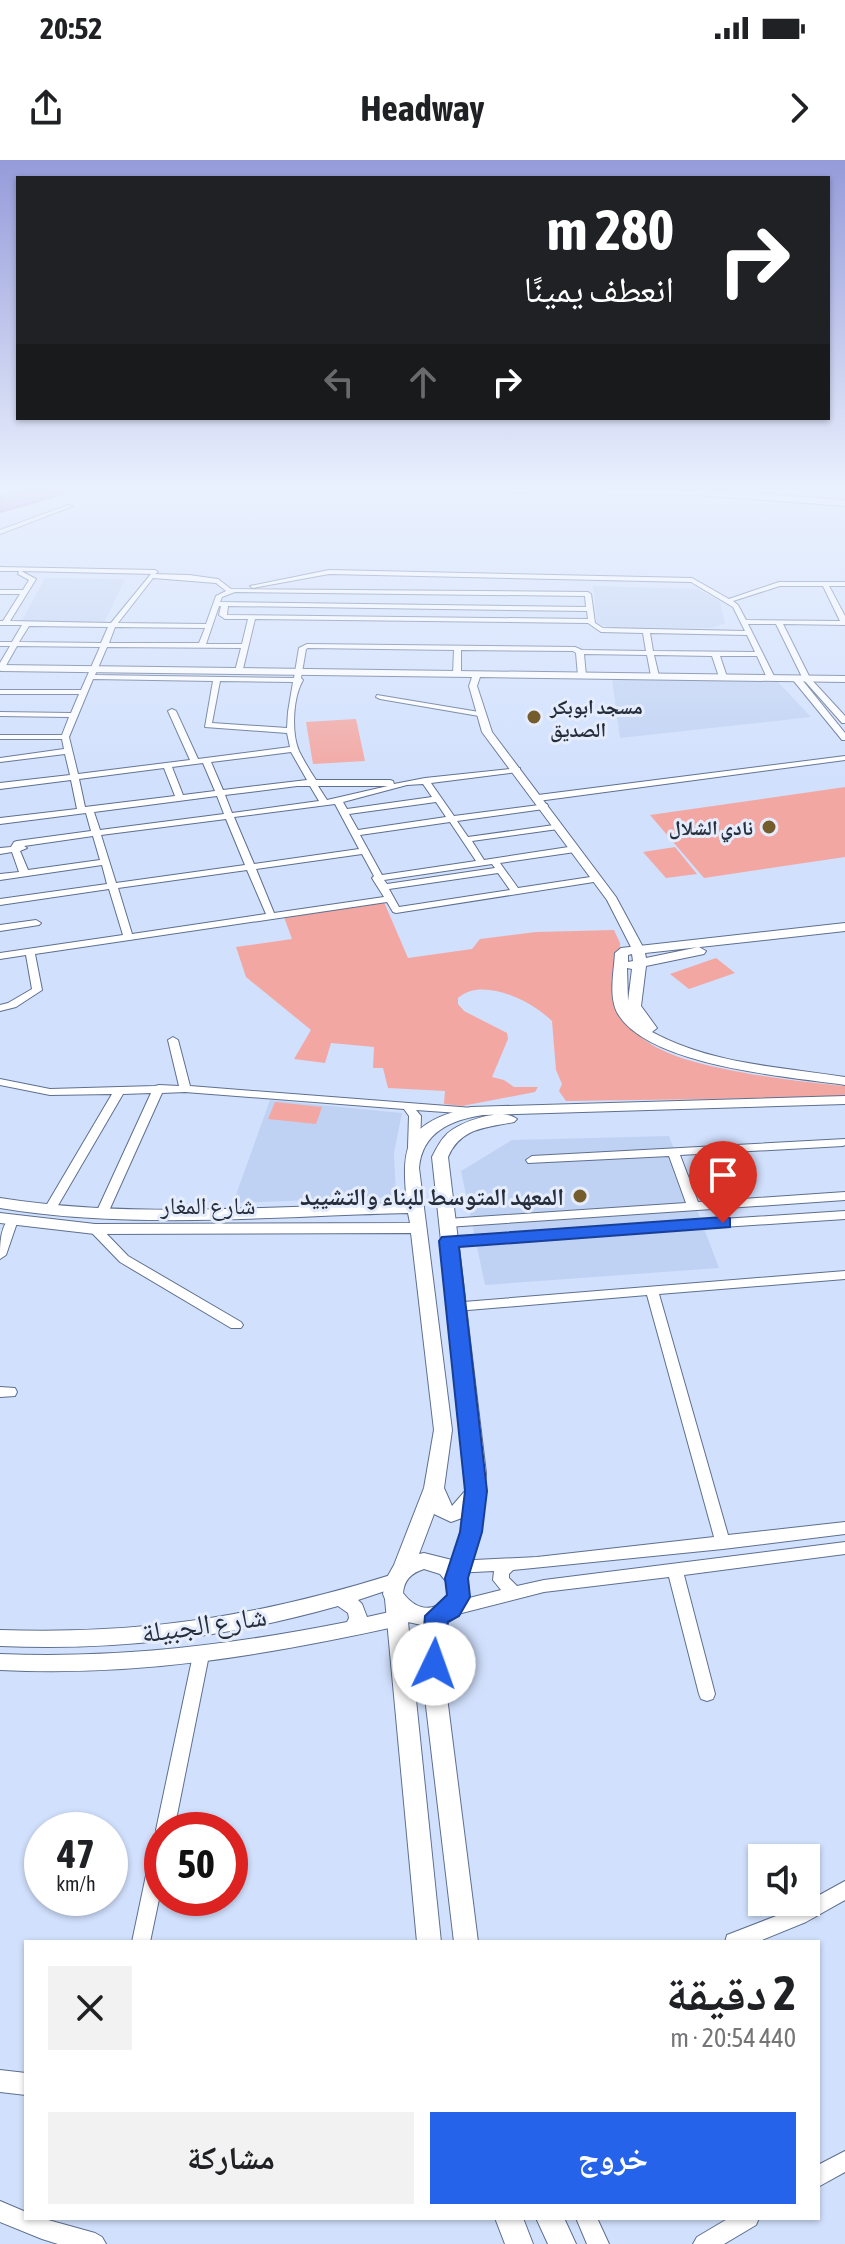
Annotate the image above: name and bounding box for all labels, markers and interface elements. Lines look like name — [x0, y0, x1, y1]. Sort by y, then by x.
text: 20:52 — [40, 11, 102, 45]
icon: share — [24, 86, 68, 130]
icon: forward — [777, 86, 821, 130]
text: Headway — [361, 87, 484, 129]
text: 280 m — [547, 198, 674, 262]
icon: right — [702, 208, 806, 312]
text: انعطف يمينًا — [524, 268, 674, 310]
icon: left — [317, 360, 361, 404]
icon: ahead — [401, 360, 445, 404]
icon: right — [485, 360, 529, 404]
place label: مسجد ابوبكر الصديق — [549, 695, 643, 743]
marker: مسجد ابوبكر الصديق — [525, 708, 543, 726]
place label: نادي الشلال — [669, 816, 753, 843]
marker: نادي الشلال — [760, 818, 778, 836]
pin — [689, 1141, 757, 1223]
icon: arrive — [701, 1153, 745, 1197]
place label: المعهد المتوسط للبناء والتشييد — [300, 1183, 564, 1210]
marker: المعهد المتوسط للبناء والتشييد — [571, 1187, 589, 1205]
street label: شارع المغار — [160, 1192, 255, 1221]
street label: شارع الجبيلة — [139, 1599, 269, 1651]
position arrow — [392, 1622, 476, 1706]
speed limit sign: 50 — [144, 1812, 248, 1916]
text: 47 — [57, 1831, 95, 1876]
map controls — [748, 1844, 820, 1916]
button: sound — [748, 1844, 820, 1916]
text: km/h — [56, 1872, 96, 1895]
text: 2 دقيقة — [666, 1965, 796, 2020]
button: close — [48, 1966, 132, 2050]
text: 440 m · 20:54 — [670, 2023, 796, 2053]
button: مشاركة — [48, 2112, 414, 2204]
button: خروج — [430, 2112, 796, 2204]

